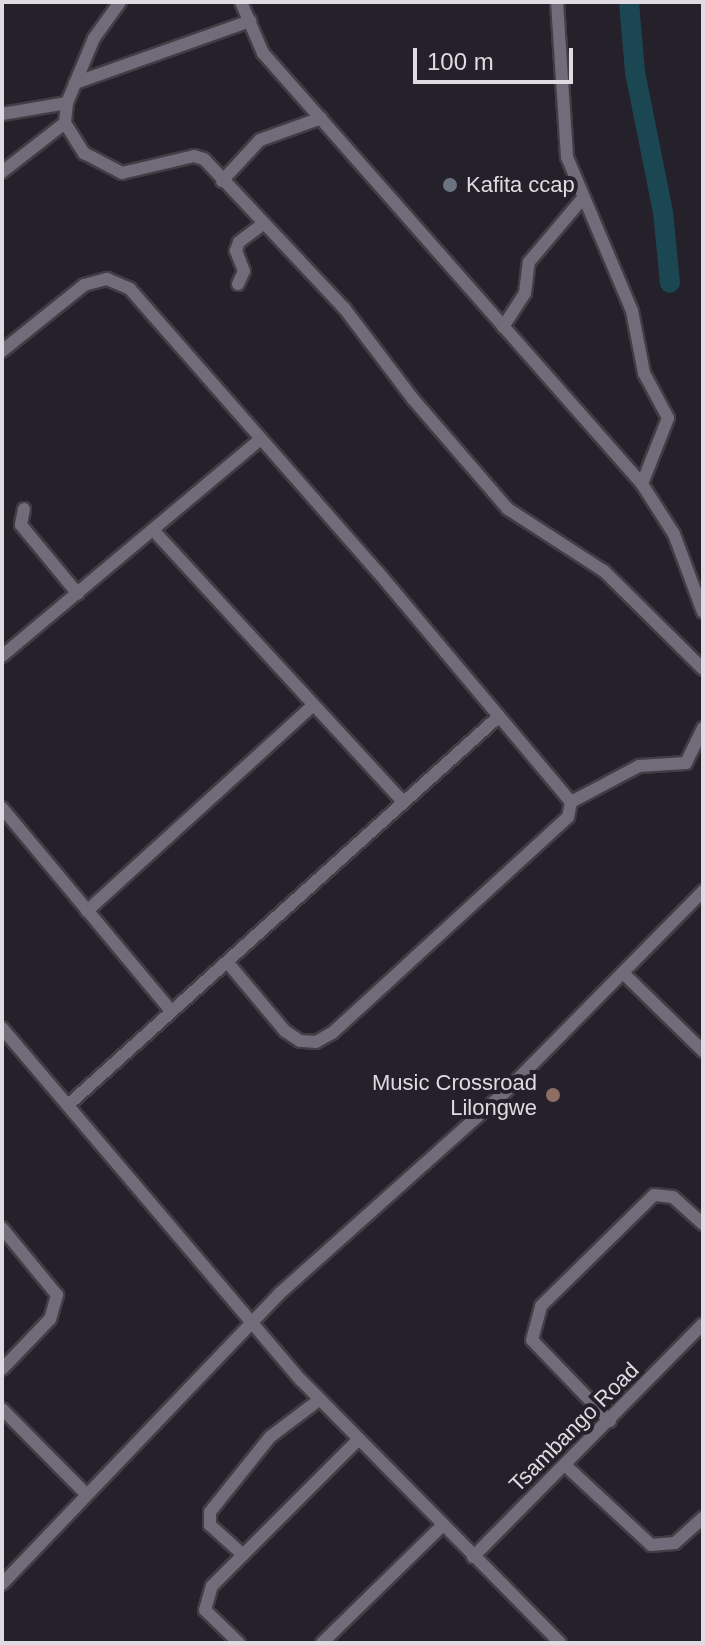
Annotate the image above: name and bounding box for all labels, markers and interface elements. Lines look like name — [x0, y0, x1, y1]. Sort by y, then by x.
scale bar — [417, 32, 577, 82]
text: 100 m — [427, 48, 494, 75]
place label: Kafita ccap — [466, 172, 575, 198]
marker: Kafita ccap — [441, 176, 459, 194]
place label: Music Crossroad Lilongwe — [372, 1069, 537, 1120]
marker: Music Crossroad Lilongwe — [544, 1086, 562, 1104]
street label: Tsambango Road — [504, 1357, 644, 1497]

